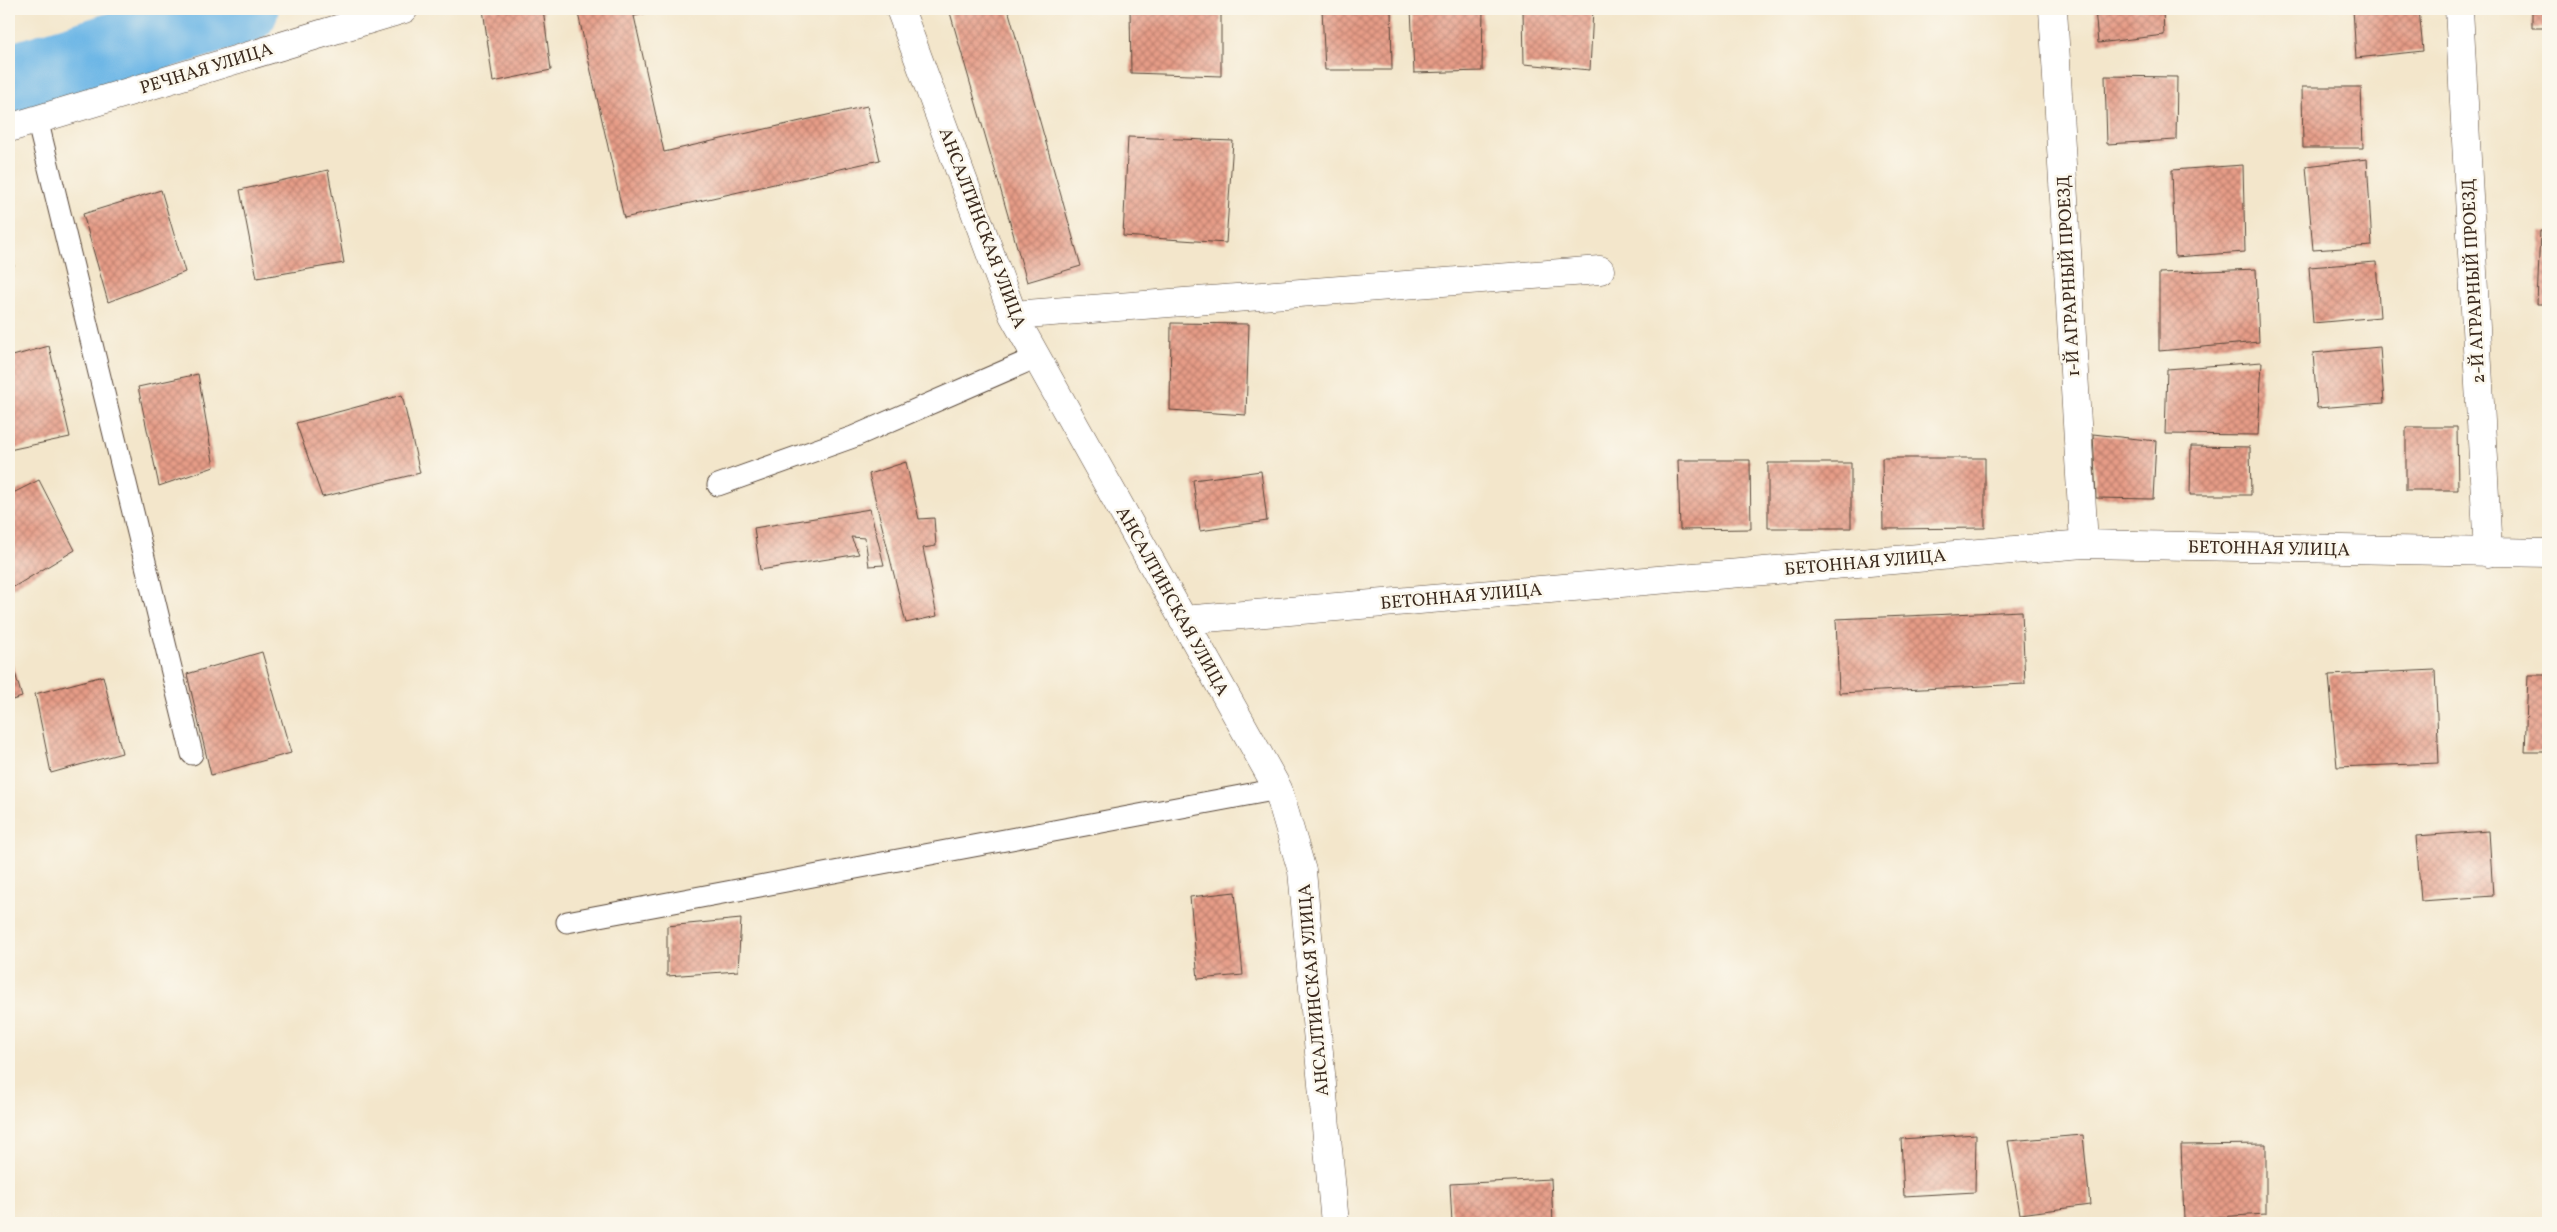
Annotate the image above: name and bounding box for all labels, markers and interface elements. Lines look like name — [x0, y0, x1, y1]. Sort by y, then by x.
street label: РЕЧНАЯ УЛИЦА — [137, 37, 276, 101]
street label: АНСАЛТИНСКАЯ УЛИЦА — [932, 125, 1032, 333]
street label: 1-Й АГРАРНЫЙ ПРОЕЗД — [2052, 174, 2087, 377]
street label: 2-Й АГРАРНЫЙ ПРОЕЗД — [2457, 178, 2492, 384]
street label: АНСАЛТИНСКАЯ УЛИЦА — [1109, 502, 1234, 701]
street label: БЕТОННАЯ УЛИЦА — [2188, 536, 2351, 563]
street label: БЕТОННАЯ УЛИЦА — [1783, 544, 1947, 583]
street label: БЕТОННАЯ УЛИЦА — [1379, 578, 1543, 617]
street label: АНСАЛТИНСКАЯ УЛИЦА — [1293, 882, 1336, 1097]

